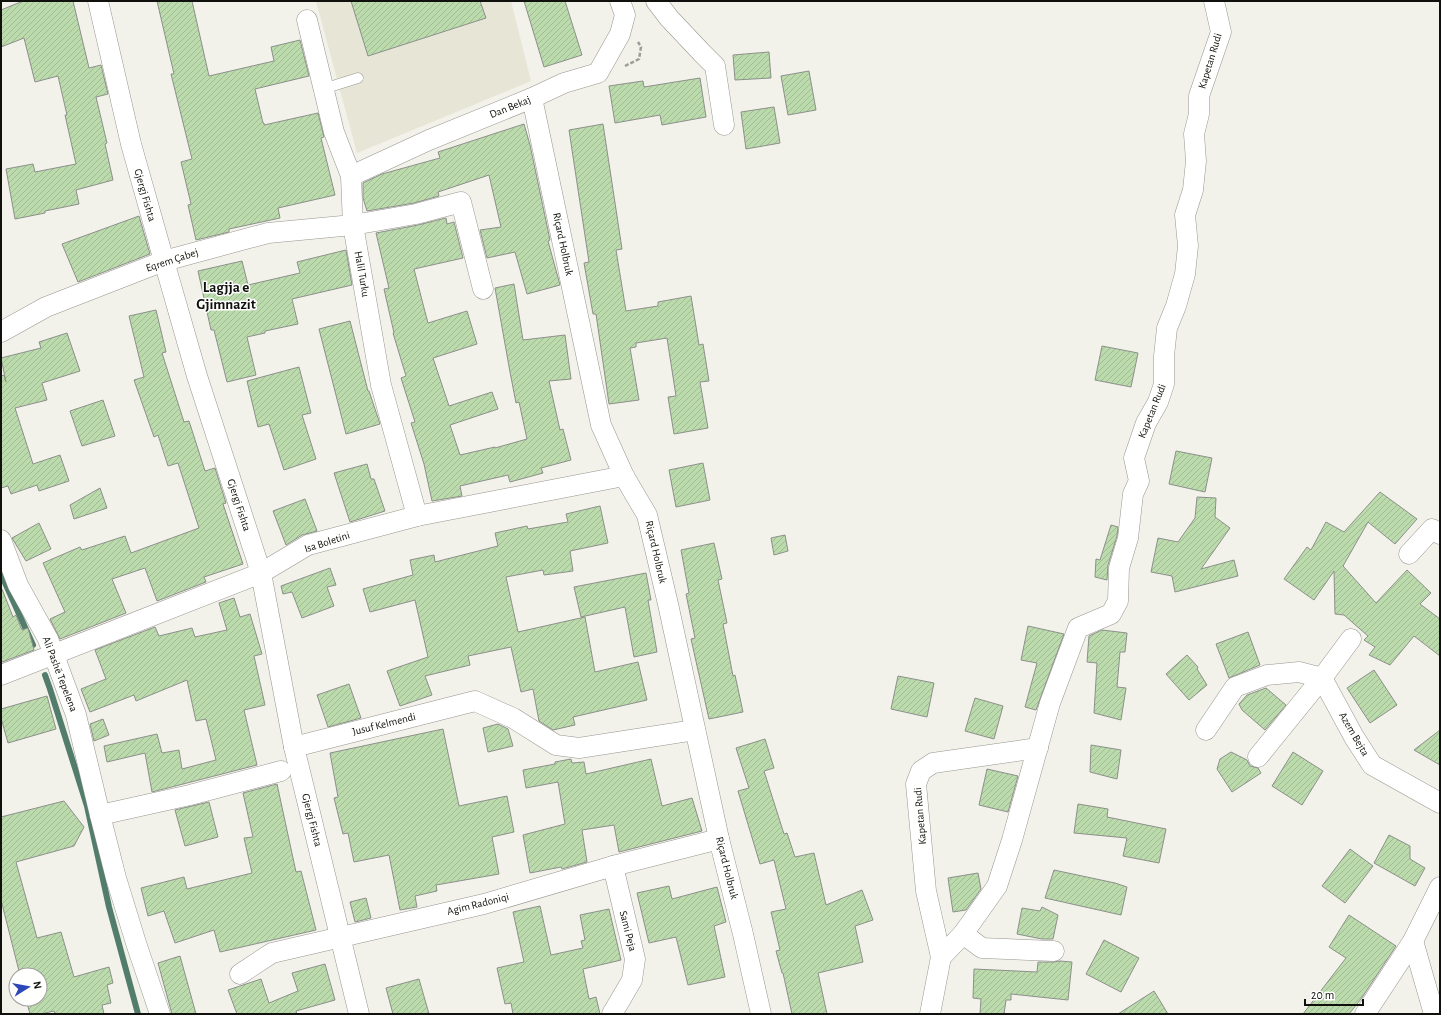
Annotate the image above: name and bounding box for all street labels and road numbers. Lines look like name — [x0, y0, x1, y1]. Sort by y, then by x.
street label: Kapetan Rudi — [1196, 32, 1224, 90]
street label: Dan Bekaj — [488, 94, 532, 120]
street label: Gjergj Fishta — [132, 167, 158, 223]
street label: Riçard Holbruk — [551, 212, 575, 276]
street label: Eqrem Çabej — [144, 246, 200, 274]
street label: Halil Turku — [353, 250, 372, 298]
street label: Kapetan Rudi — [1136, 382, 1168, 440]
street label: Gjergj Fishta — [225, 478, 253, 532]
street label: Riçard Holbruk — [643, 520, 669, 584]
street label: Isa Boletini — [303, 529, 351, 555]
street label: Ali Pashë Tepelena — [41, 635, 79, 713]
street label: Azem Bejta — [1337, 710, 1371, 758]
street label: Jusuf Kelmendi — [351, 711, 417, 737]
street label: Kapetan Rudi — [912, 787, 928, 845]
street label: Gjergj Fishta — [300, 792, 324, 848]
street label: Riçard Holbruk — [714, 836, 740, 900]
street label: Agim Radoniqi — [446, 891, 510, 917]
street label: Sami Peja — [618, 910, 638, 952]

